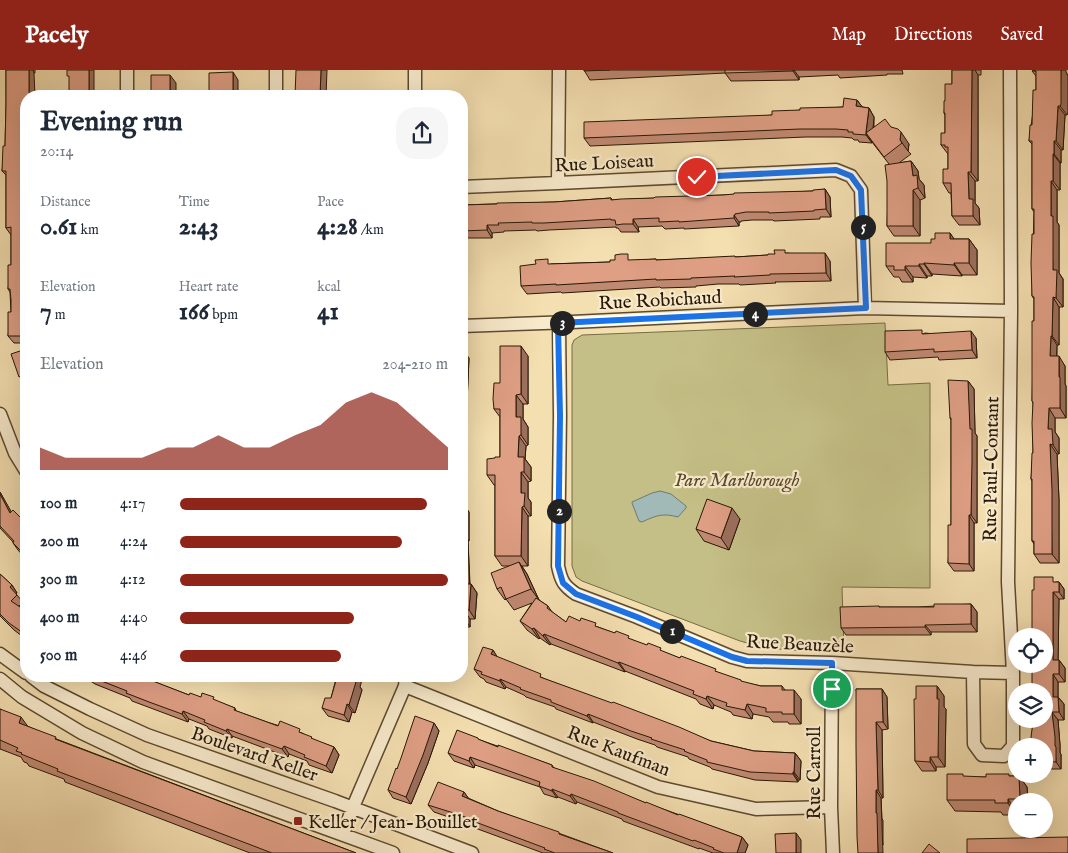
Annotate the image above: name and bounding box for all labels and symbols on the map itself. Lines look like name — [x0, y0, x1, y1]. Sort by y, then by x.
street label: Rue Loiseau — [554, 149, 655, 179]
pin — [676, 156, 718, 198]
pin: 5 — [850, 214, 876, 240]
street label: Rue Robichaud — [598, 286, 723, 316]
pin: 4 — [742, 302, 768, 326]
pin: 3 — [550, 310, 574, 336]
street label: Rue Paul-Contant — [979, 396, 1005, 542]
park label: Parc Marlborough — [675, 469, 799, 493]
pin: 2 — [546, 498, 572, 524]
pin: 1 — [660, 618, 684, 644]
street label: Rue Beauzèle — [745, 630, 855, 660]
pin — [811, 668, 853, 710]
street label: Rue Kaufman — [563, 721, 673, 783]
street label: Boulevard Keller — [188, 722, 321, 788]
street label: Rue Carroll — [803, 726, 827, 820]
place label: Keller / Jean-Bouillet — [308, 811, 478, 835]
marker: Keller / Jean-Bouillet — [292, 815, 304, 827]

